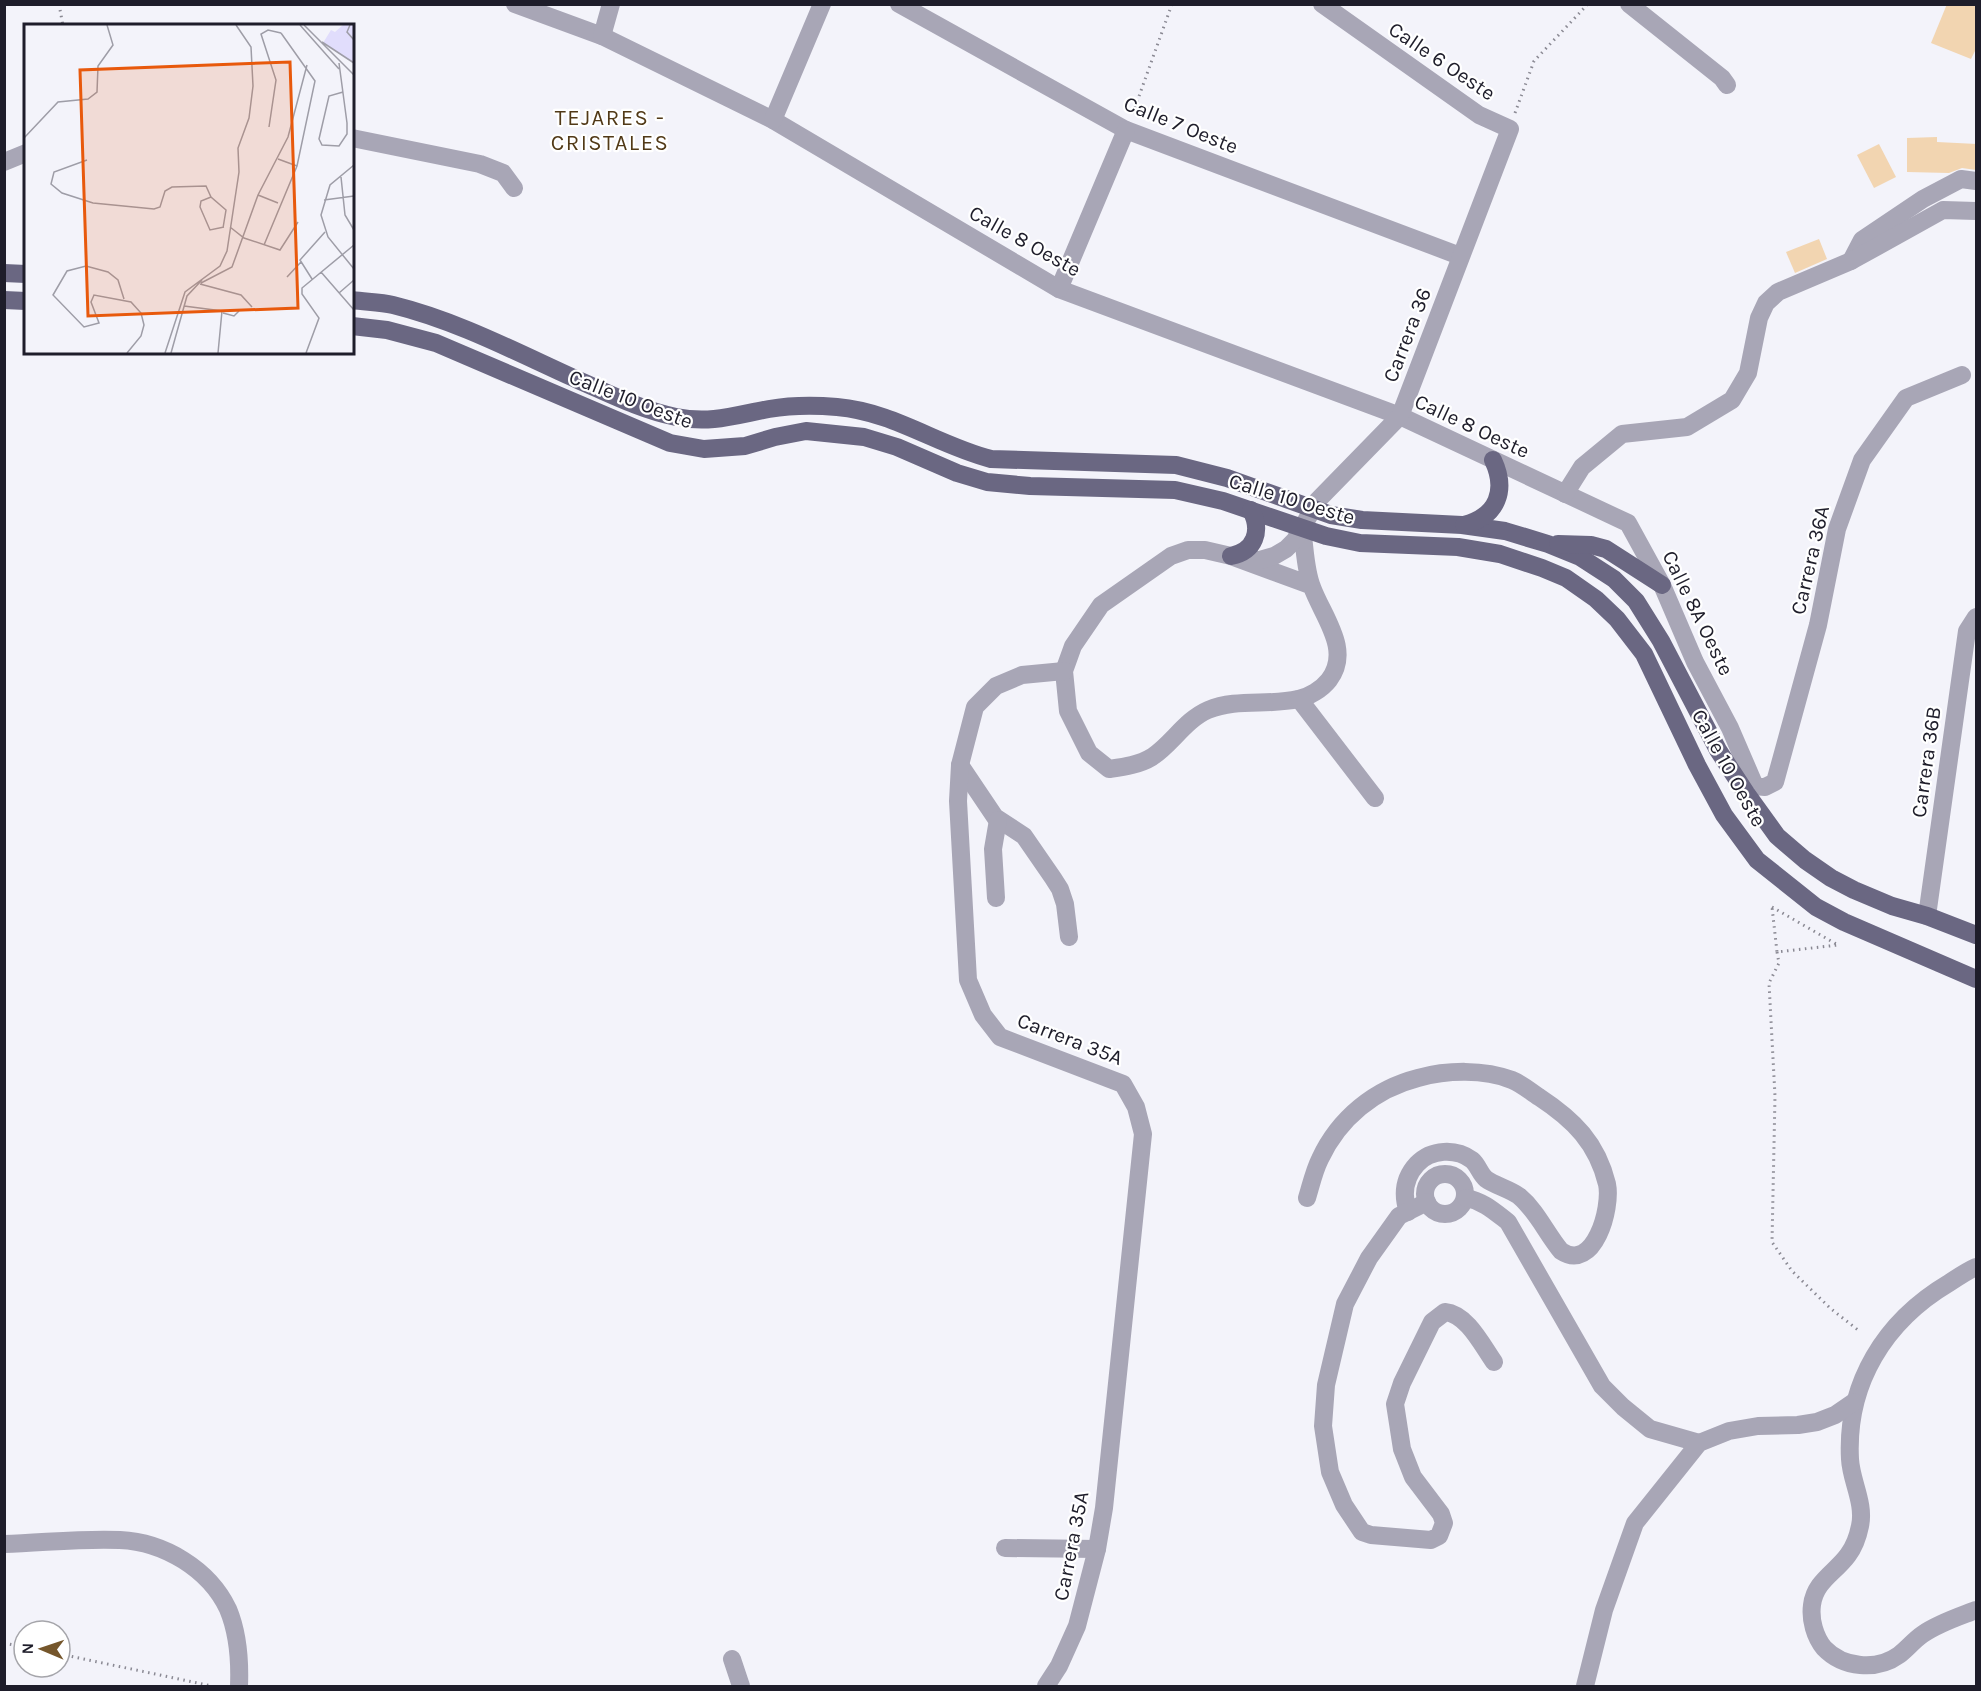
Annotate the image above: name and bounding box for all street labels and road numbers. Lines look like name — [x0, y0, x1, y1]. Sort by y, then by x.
street label: Calle 6 Oeste — [1384, 17, 1500, 105]
street label: Calle 7 Oeste — [1120, 91, 1242, 159]
street label: Calle 8 Oeste — [965, 200, 1085, 282]
street label: Carrera 36 — [1378, 285, 1436, 385]
street label: Calle 10 Oeste — [566, 364, 696, 434]
street label: Calle 8 Oeste — [1411, 389, 1533, 463]
street label: Calle 10 Oeste — [1226, 468, 1358, 530]
street label: Carrera 36A — [1786, 503, 1834, 617]
street label: Calle 8A Oeste — [1657, 547, 1739, 679]
street label: Calle 10 Oeste — [1687, 705, 1771, 831]
street label: Carrera 36B — [1906, 705, 1946, 819]
street label: Carrera 35A — [1014, 1008, 1126, 1070]
street label: Carrera 35A — [1049, 1489, 1093, 1603]

